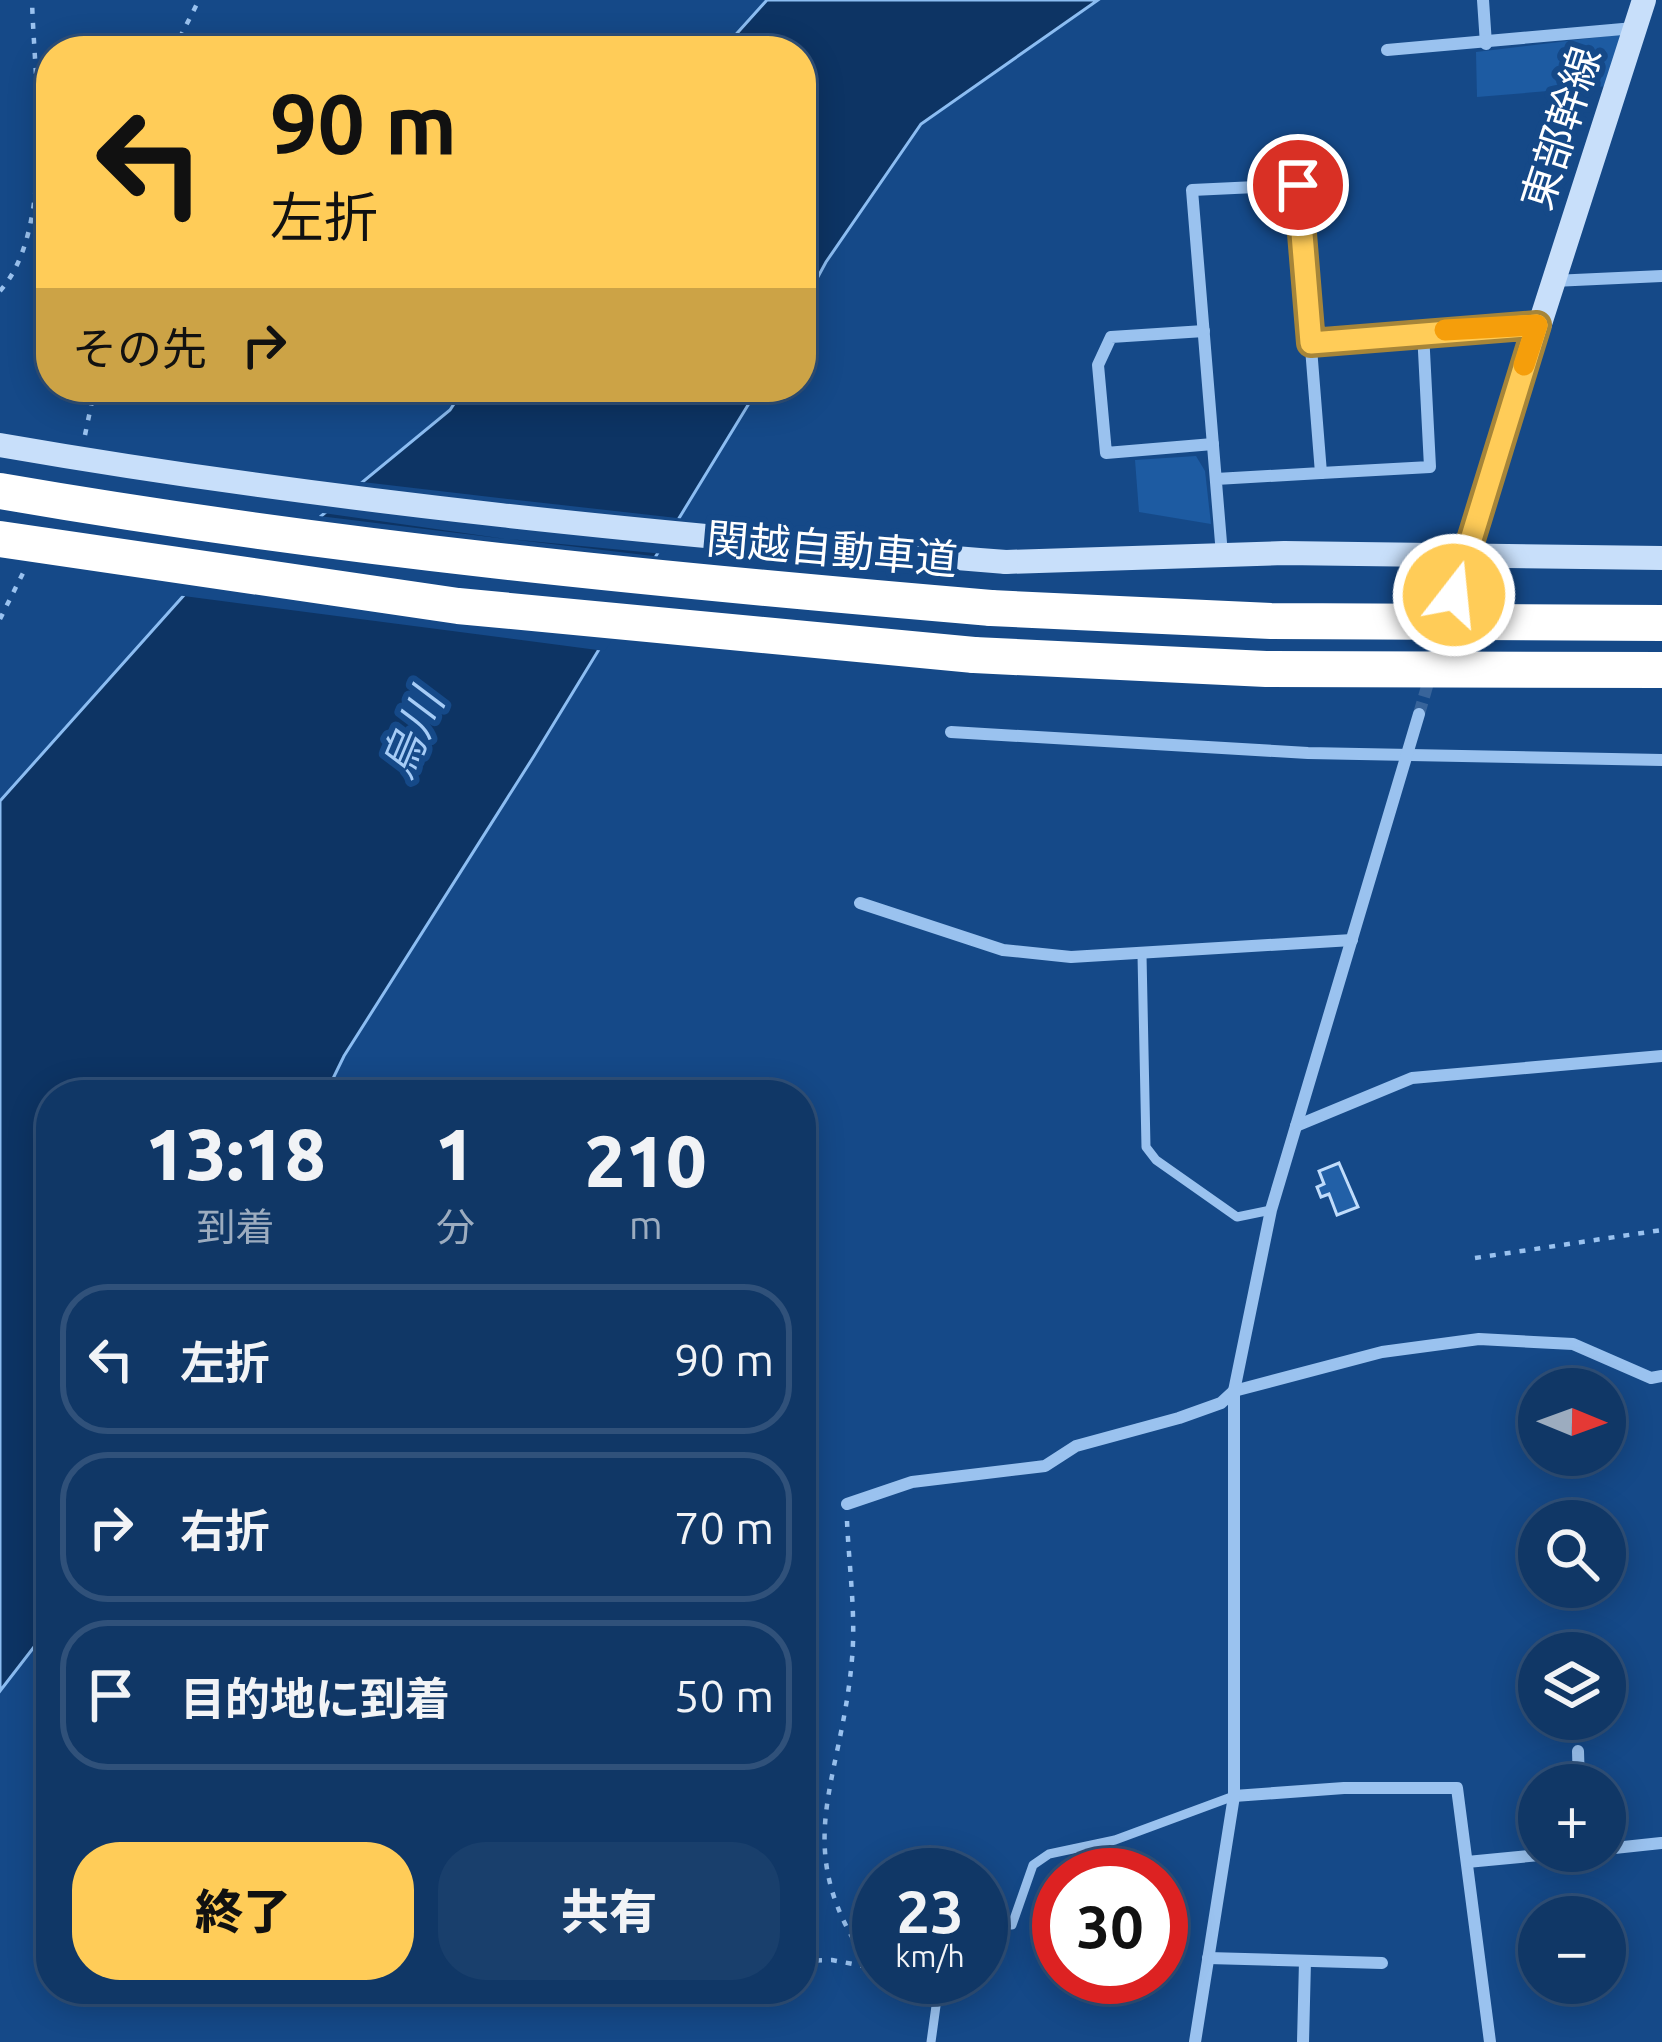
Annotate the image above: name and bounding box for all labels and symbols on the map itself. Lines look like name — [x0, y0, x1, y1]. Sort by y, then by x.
street label: 東部幹線 — [1512, 41, 1609, 215]
pin — [1247, 134, 1349, 236]
street label: 関越自動車道 — [704, 514, 960, 583]
position arrow — [1391, 532, 1517, 658]
water label: 烏川 — [370, 679, 454, 785]
north arrow — [1518, 1368, 1626, 1476]
speed limit sign: 30 — [1032, 1848, 1188, 2004]

